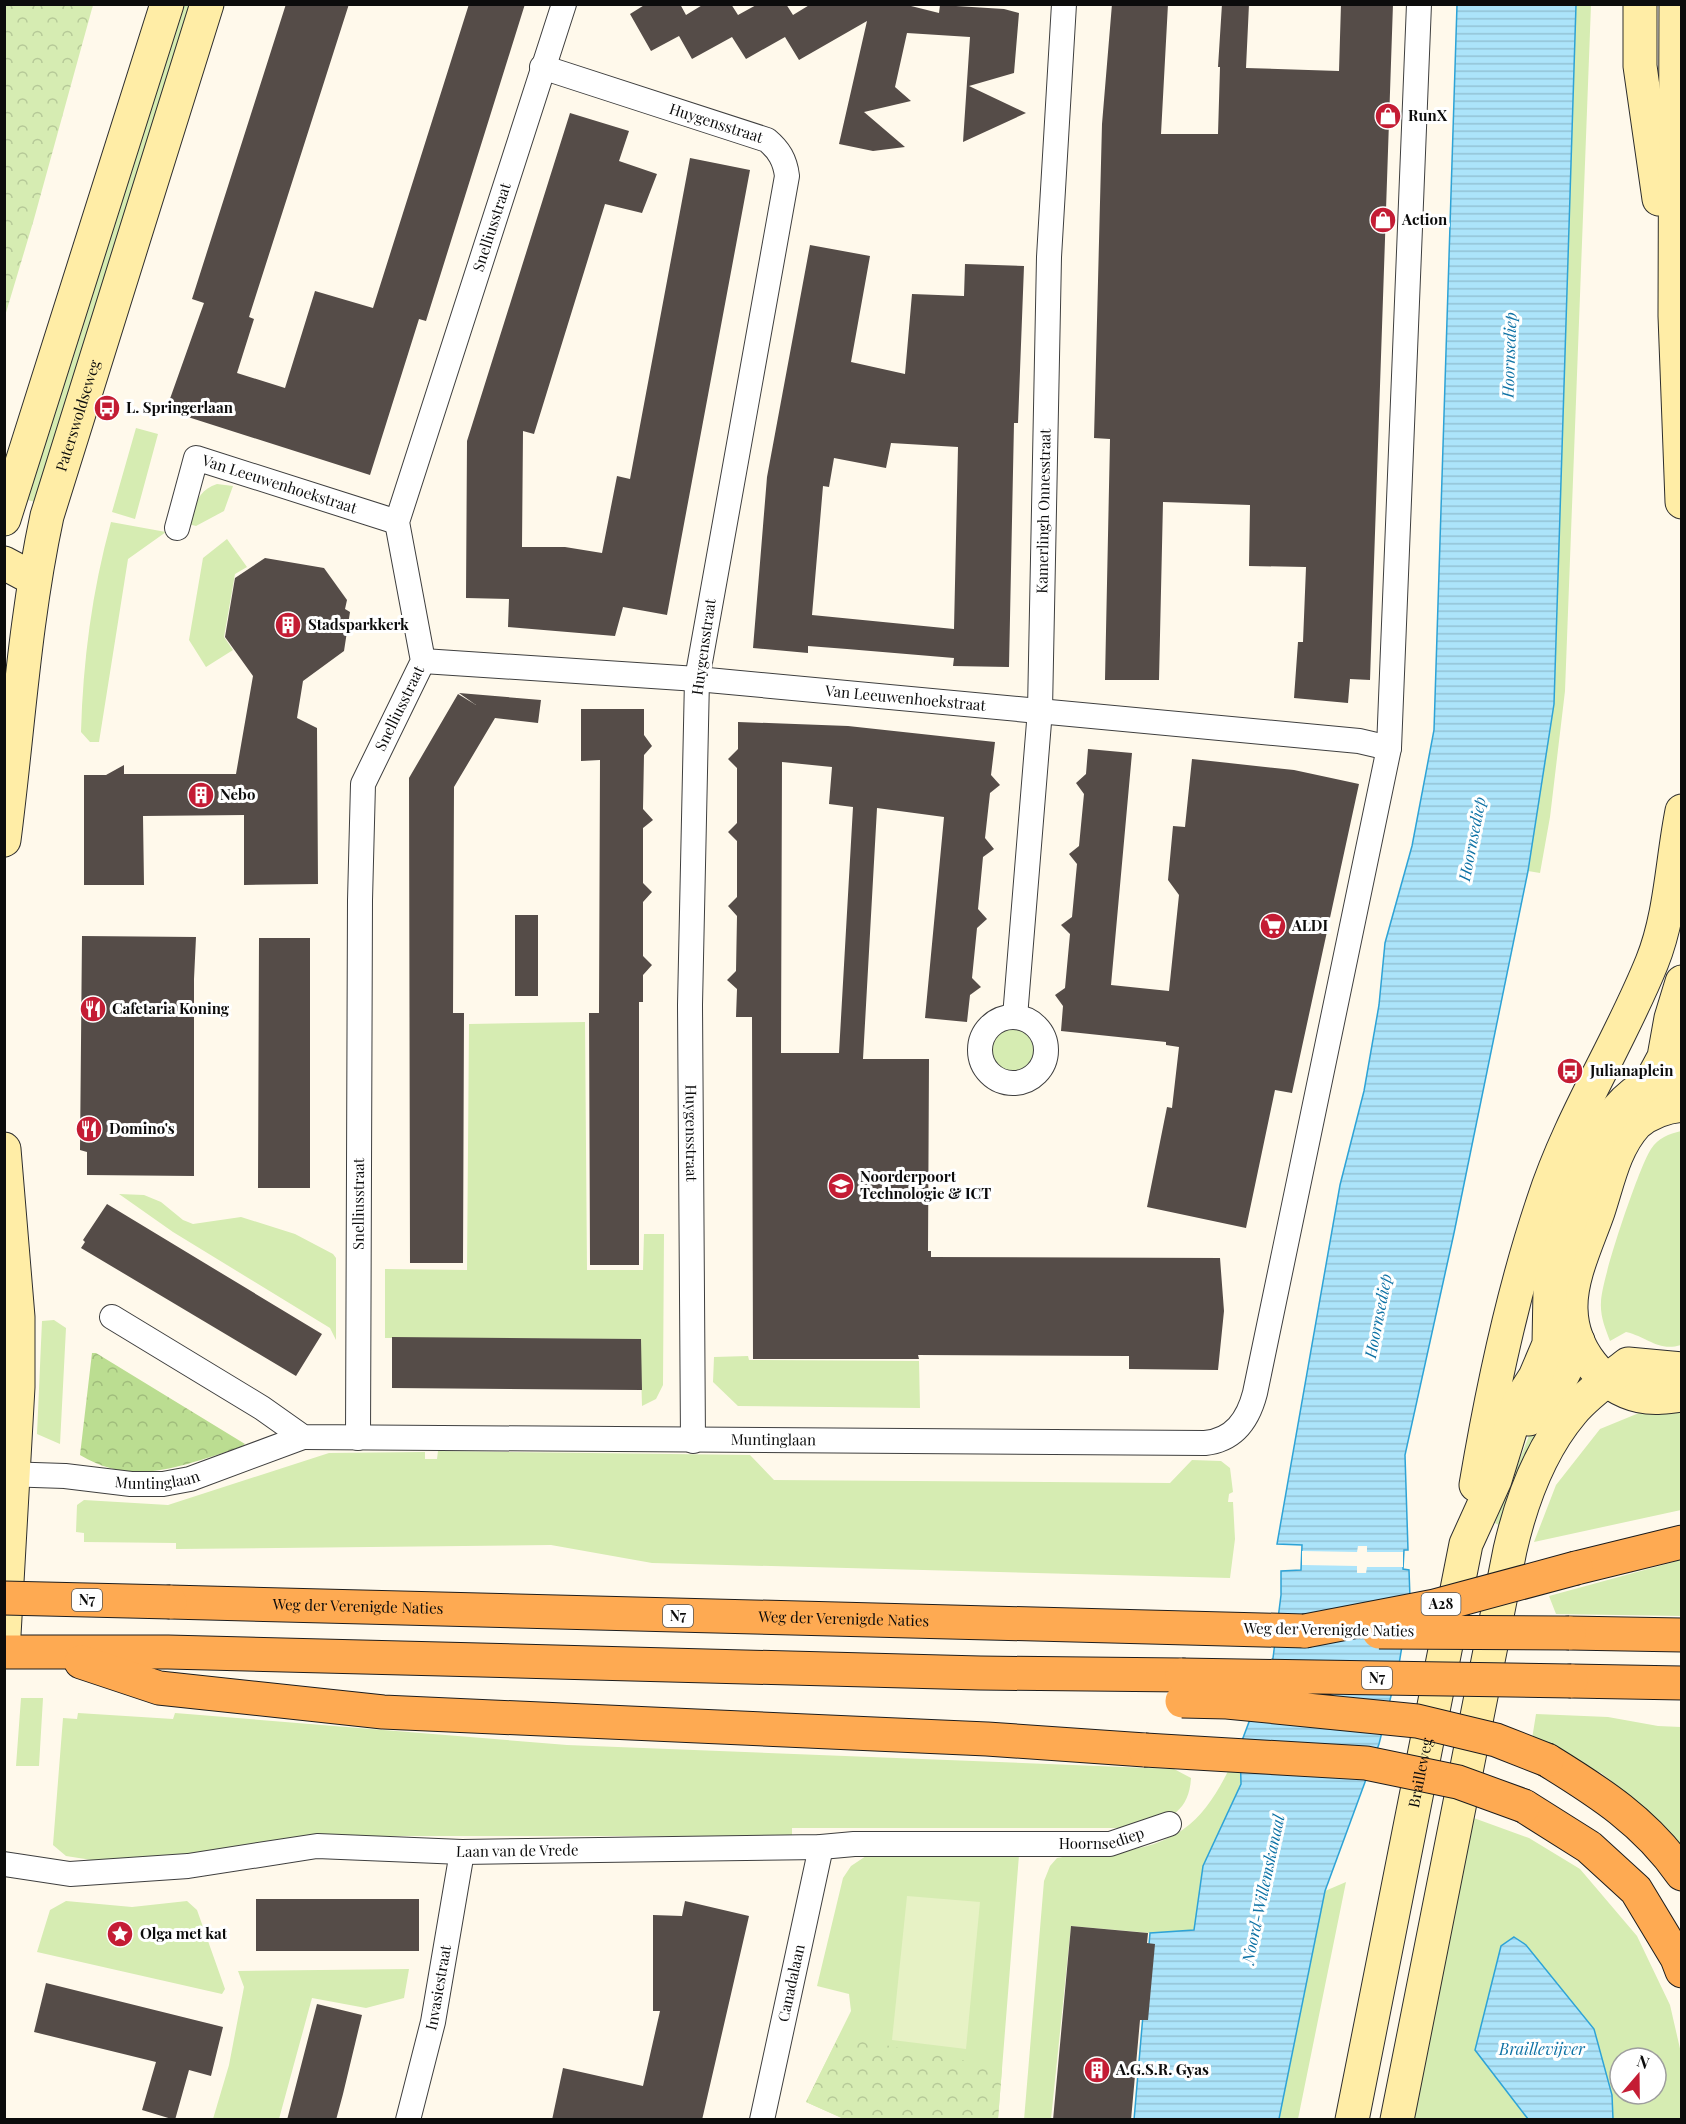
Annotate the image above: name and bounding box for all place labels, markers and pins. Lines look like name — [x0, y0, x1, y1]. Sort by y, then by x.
shop icon: RunX — [1373, 101, 1403, 131]
place label: RunX — [1408, 105, 1448, 125]
shop icon: Action — [1368, 205, 1398, 235]
place label: Action — [1401, 209, 1448, 229]
bus stop icon: L. Springerlaan — [92, 393, 122, 423]
place label: L. Springerlaan — [126, 397, 234, 417]
building icon: Stadsparkkerk — [273, 610, 303, 640]
place label: Stadsparkkerk — [308, 614, 409, 634]
building icon: Nebo — [186, 780, 216, 810]
place label: Nebo — [220, 784, 255, 804]
supermarket icon: ALDI — [1258, 911, 1288, 941]
place label: ALDI — [1291, 915, 1328, 935]
restaurant icon: Cafetaria Koning — [78, 994, 108, 1024]
place label: Cafetaria Koning — [112, 998, 230, 1018]
bus stop icon: Julianaplein — [1555, 1056, 1585, 1086]
place label: Julianaplein — [1589, 1060, 1674, 1080]
restaurant icon: Domino's — [74, 1114, 104, 1144]
place label: Domino's — [109, 1118, 175, 1138]
place label: Noorderpoort Technologie & ICT — [860, 1166, 991, 1203]
school or university icon: Noorderpoort Technologie & ICT — [826, 1171, 856, 1201]
place icon: Olga met kat — [105, 1919, 135, 1949]
place label: Olga met kat — [140, 1923, 228, 1943]
building icon: A.G.S.R. Gyas — [1082, 2055, 1112, 2085]
place label: A.G.S.R. Gyas — [1115, 2059, 1209, 2079]

